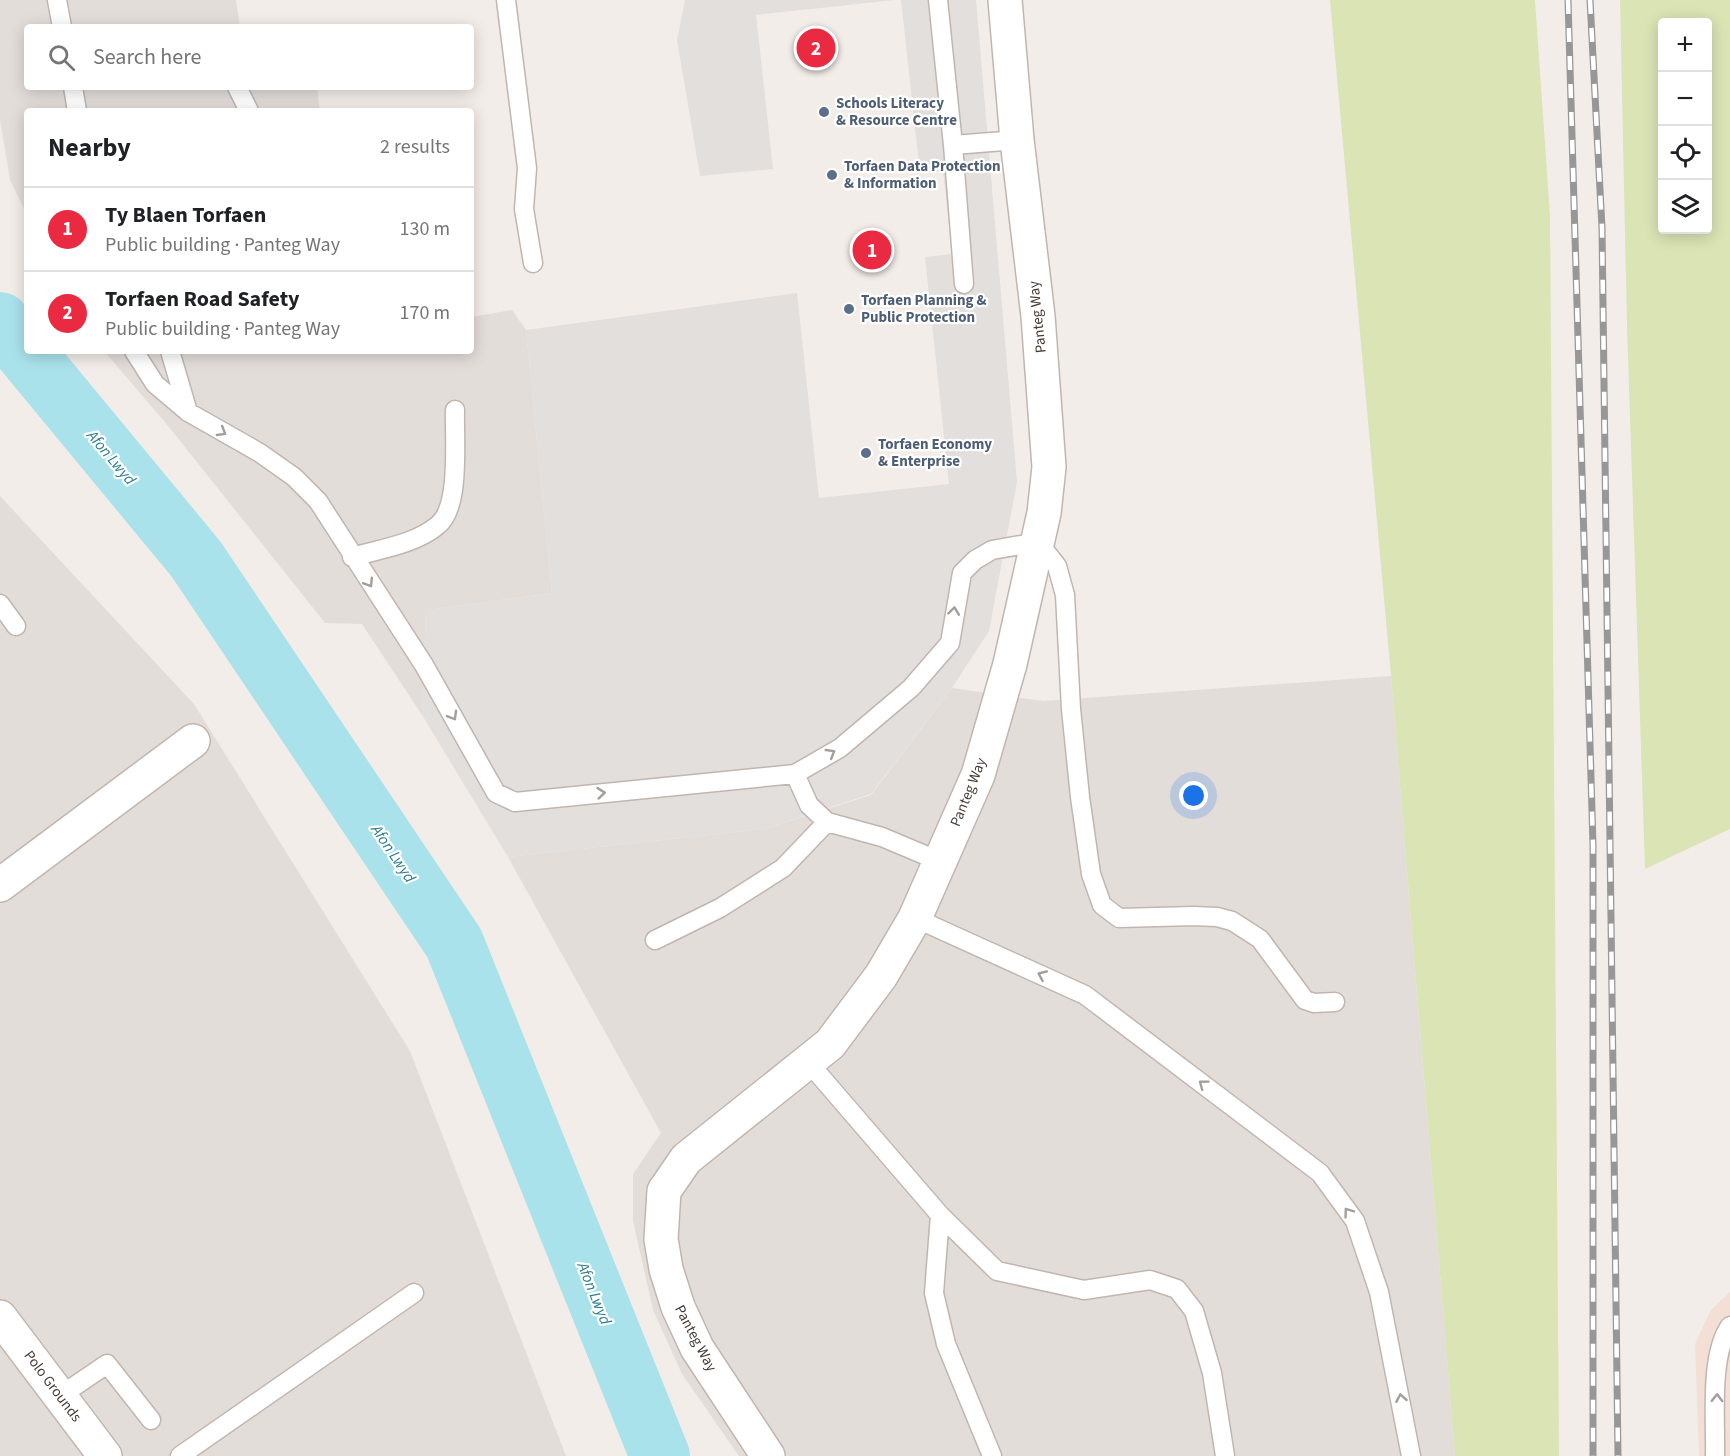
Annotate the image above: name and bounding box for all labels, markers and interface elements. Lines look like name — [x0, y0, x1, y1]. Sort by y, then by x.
map controls — [1658, 18, 1712, 234]
button: + — [1658, 18, 1712, 72]
search box — [24, 24, 474, 90]
pin: 2 — [796, 26, 836, 70]
icon: search — [45, 41, 78, 74]
text: Search here — [93, 41, 201, 73]
button: − — [1658, 72, 1712, 126]
place label: Schools Literacy & Resource Centre — [836, 93, 957, 131]
marker: Schools Literacy & Resource Centre — [817, 105, 831, 119]
button: locate — [1658, 126, 1712, 180]
text: Nearby — [48, 129, 131, 166]
text: 2 results — [380, 133, 450, 161]
place label: Torfaen Data Protection & Information — [844, 156, 1001, 194]
marker: Torfaen Data Protection & Information — [825, 168, 839, 182]
button: layers — [1658, 180, 1712, 234]
text: Ty Blaen Torfaen — [105, 199, 266, 231]
text: 1 — [62, 215, 73, 243]
text: 130 m — [400, 215, 450, 243]
pin: 1 — [852, 228, 892, 272]
text: Public building · Panteg Way — [105, 231, 340, 259]
street label: Panteg Way — [1023, 280, 1052, 354]
text: Torfaen Road Safety — [105, 283, 300, 315]
place label: Torfaen Planning & Public Protection — [861, 290, 987, 328]
text: 2 — [62, 299, 73, 327]
text: 170 m — [400, 299, 450, 327]
marker: Torfaen Planning & Public Protection — [842, 302, 856, 316]
text: Public building · Panteg Way — [105, 315, 340, 343]
water label: Afon Lwyd — [81, 425, 141, 490]
one-way arrow — [216, 425, 226, 436]
place label: Torfaen Economy & Enterprise — [878, 434, 992, 472]
marker: Torfaen Economy & Enterprise — [859, 446, 873, 460]
one-way arrow — [361, 577, 373, 587]
one-way arrow — [947, 606, 960, 616]
one-way arrow — [445, 710, 457, 720]
one-way arrow — [825, 748, 835, 760]
street label: Panteg Way — [945, 755, 992, 830]
your location — [1179, 781, 1208, 810]
one-way arrow — [596, 787, 605, 800]
water label: Afon Lwyd — [365, 819, 421, 887]
one-way arrow — [1037, 971, 1048, 983]
one-way arrow — [1198, 1080, 1209, 1091]
one-way arrow — [1345, 1207, 1356, 1218]
water label: Afon Lwyd — [571, 1258, 617, 1328]
street label: Panteg Way — [669, 1301, 722, 1375]
street label: Polo Grounds — [19, 1346, 86, 1426]
one-way arrow — [1710, 1393, 1723, 1402]
one-way arrow — [1395, 1394, 1407, 1403]

